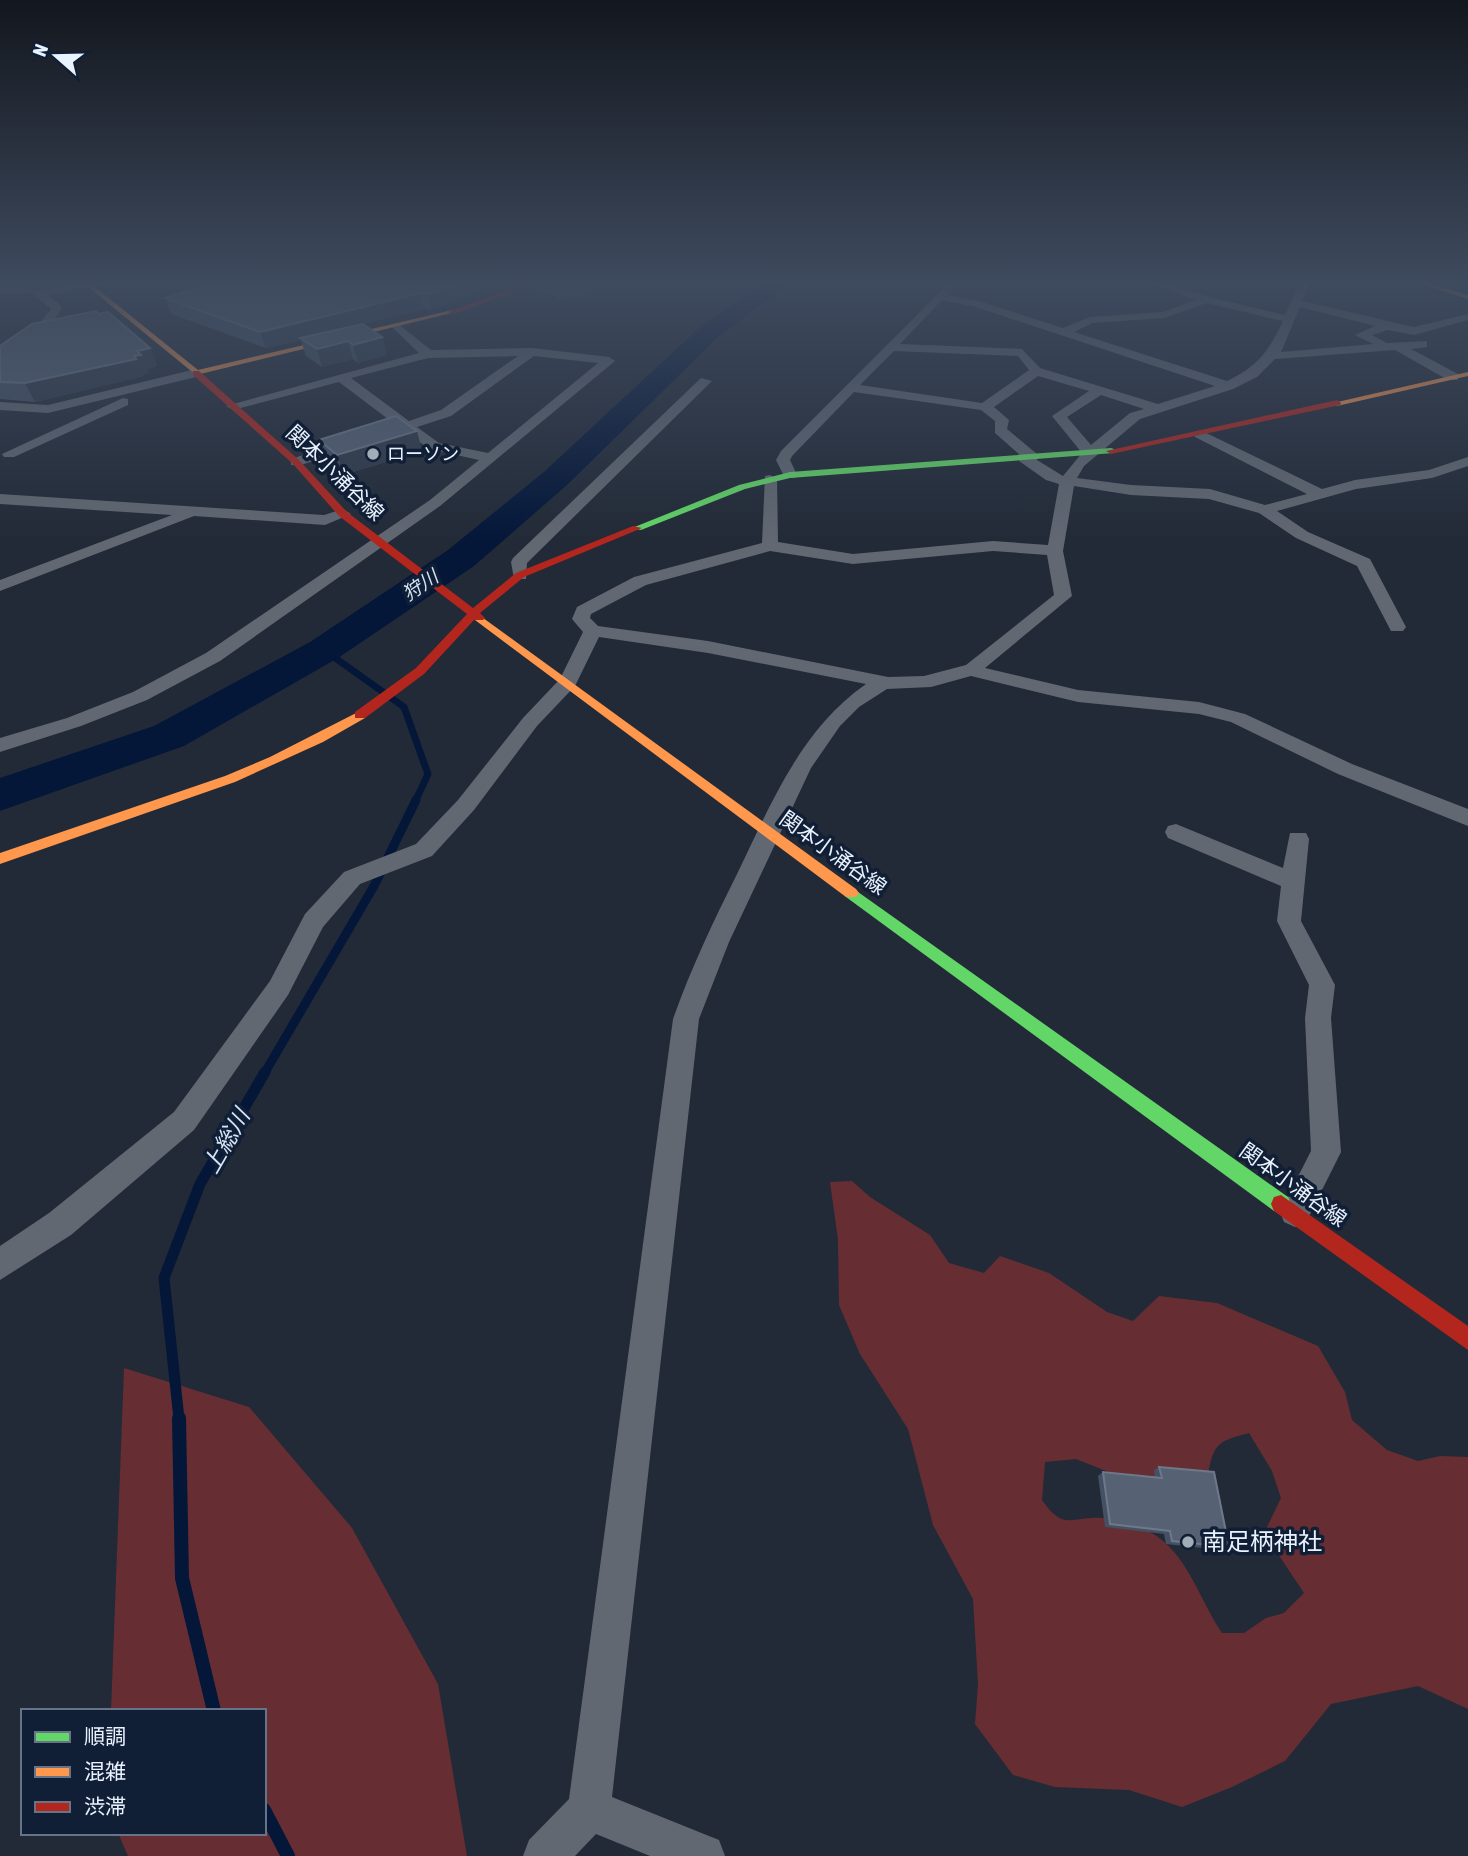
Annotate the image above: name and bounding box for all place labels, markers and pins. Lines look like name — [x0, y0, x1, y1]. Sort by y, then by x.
place label: ローソン — [387, 443, 459, 464]
marker: ローソン — [365, 446, 381, 462]
place label: 南足柄神社 — [1202, 1528, 1322, 1555]
marker: 南足柄神社 — [1180, 1534, 1196, 1550]

